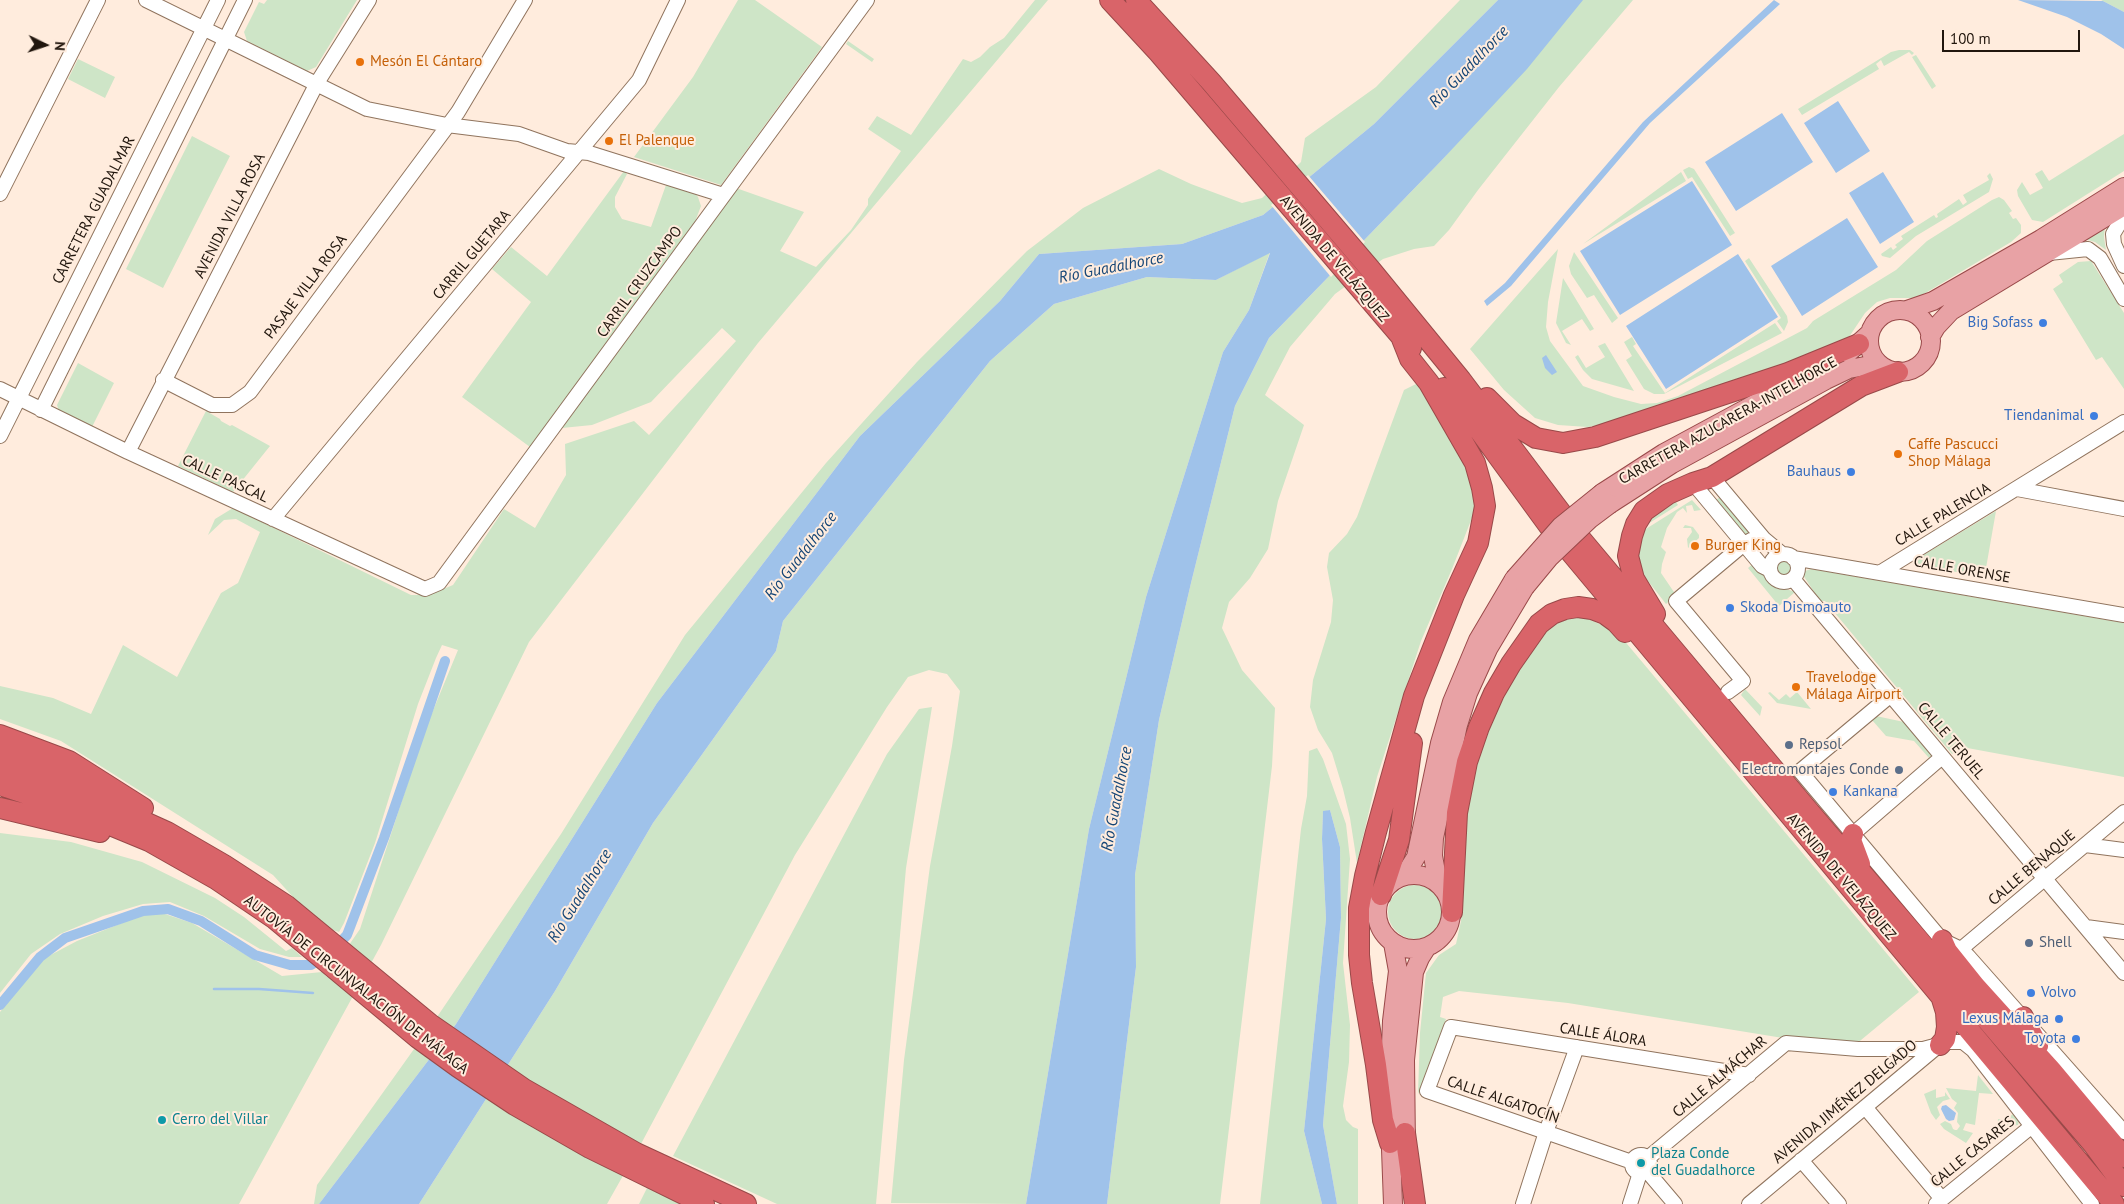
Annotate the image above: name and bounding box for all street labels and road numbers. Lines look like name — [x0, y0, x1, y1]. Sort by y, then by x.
street label: CARRETERA GUADALMAR — [49, 133, 139, 287]
street label: AVENIDA VILLA ROSA — [191, 150, 269, 282]
street label: AVENIDA DE VELÁZQUEZ — [1276, 192, 1392, 326]
street label: CARRIL GUETARA — [429, 207, 515, 303]
street label: CARRIL CRUZCAMPO — [594, 223, 686, 341]
street label: PASAJE VILLA ROSA — [261, 231, 351, 343]
street label: CARRETERA AZUCARERA-INTELHORCE — [1616, 353, 1840, 489]
street label: CALLE PASCAL — [179, 451, 271, 507]
street label: CALLE PALENCIA — [1892, 479, 1994, 551]
street label: CALLE ORENSE — [1912, 553, 2012, 587]
street label: CALLE TERUEL — [1913, 699, 1989, 783]
street label: AVENIDA DE VELÁZQUEZ — [1783, 810, 1899, 944]
street label: CALLE BENAQUE — [1985, 826, 2079, 910]
street label: AUTOVÍA DE CIRCUNVALACIÓN DE MÁLAGA — [240, 892, 472, 1078]
street label: CALLE ÁLORA — [1558, 1019, 1648, 1051]
street label: CALLE ALMÁCHAR — [1669, 1032, 1771, 1122]
street label: AVENIDA JIMÉNEZ DELGADO — [1769, 1036, 1921, 1168]
street label: CALLE ALGATOCÍN — [1444, 1072, 1562, 1128]
street label: CALLE CASARES — [1927, 1113, 2019, 1191]

